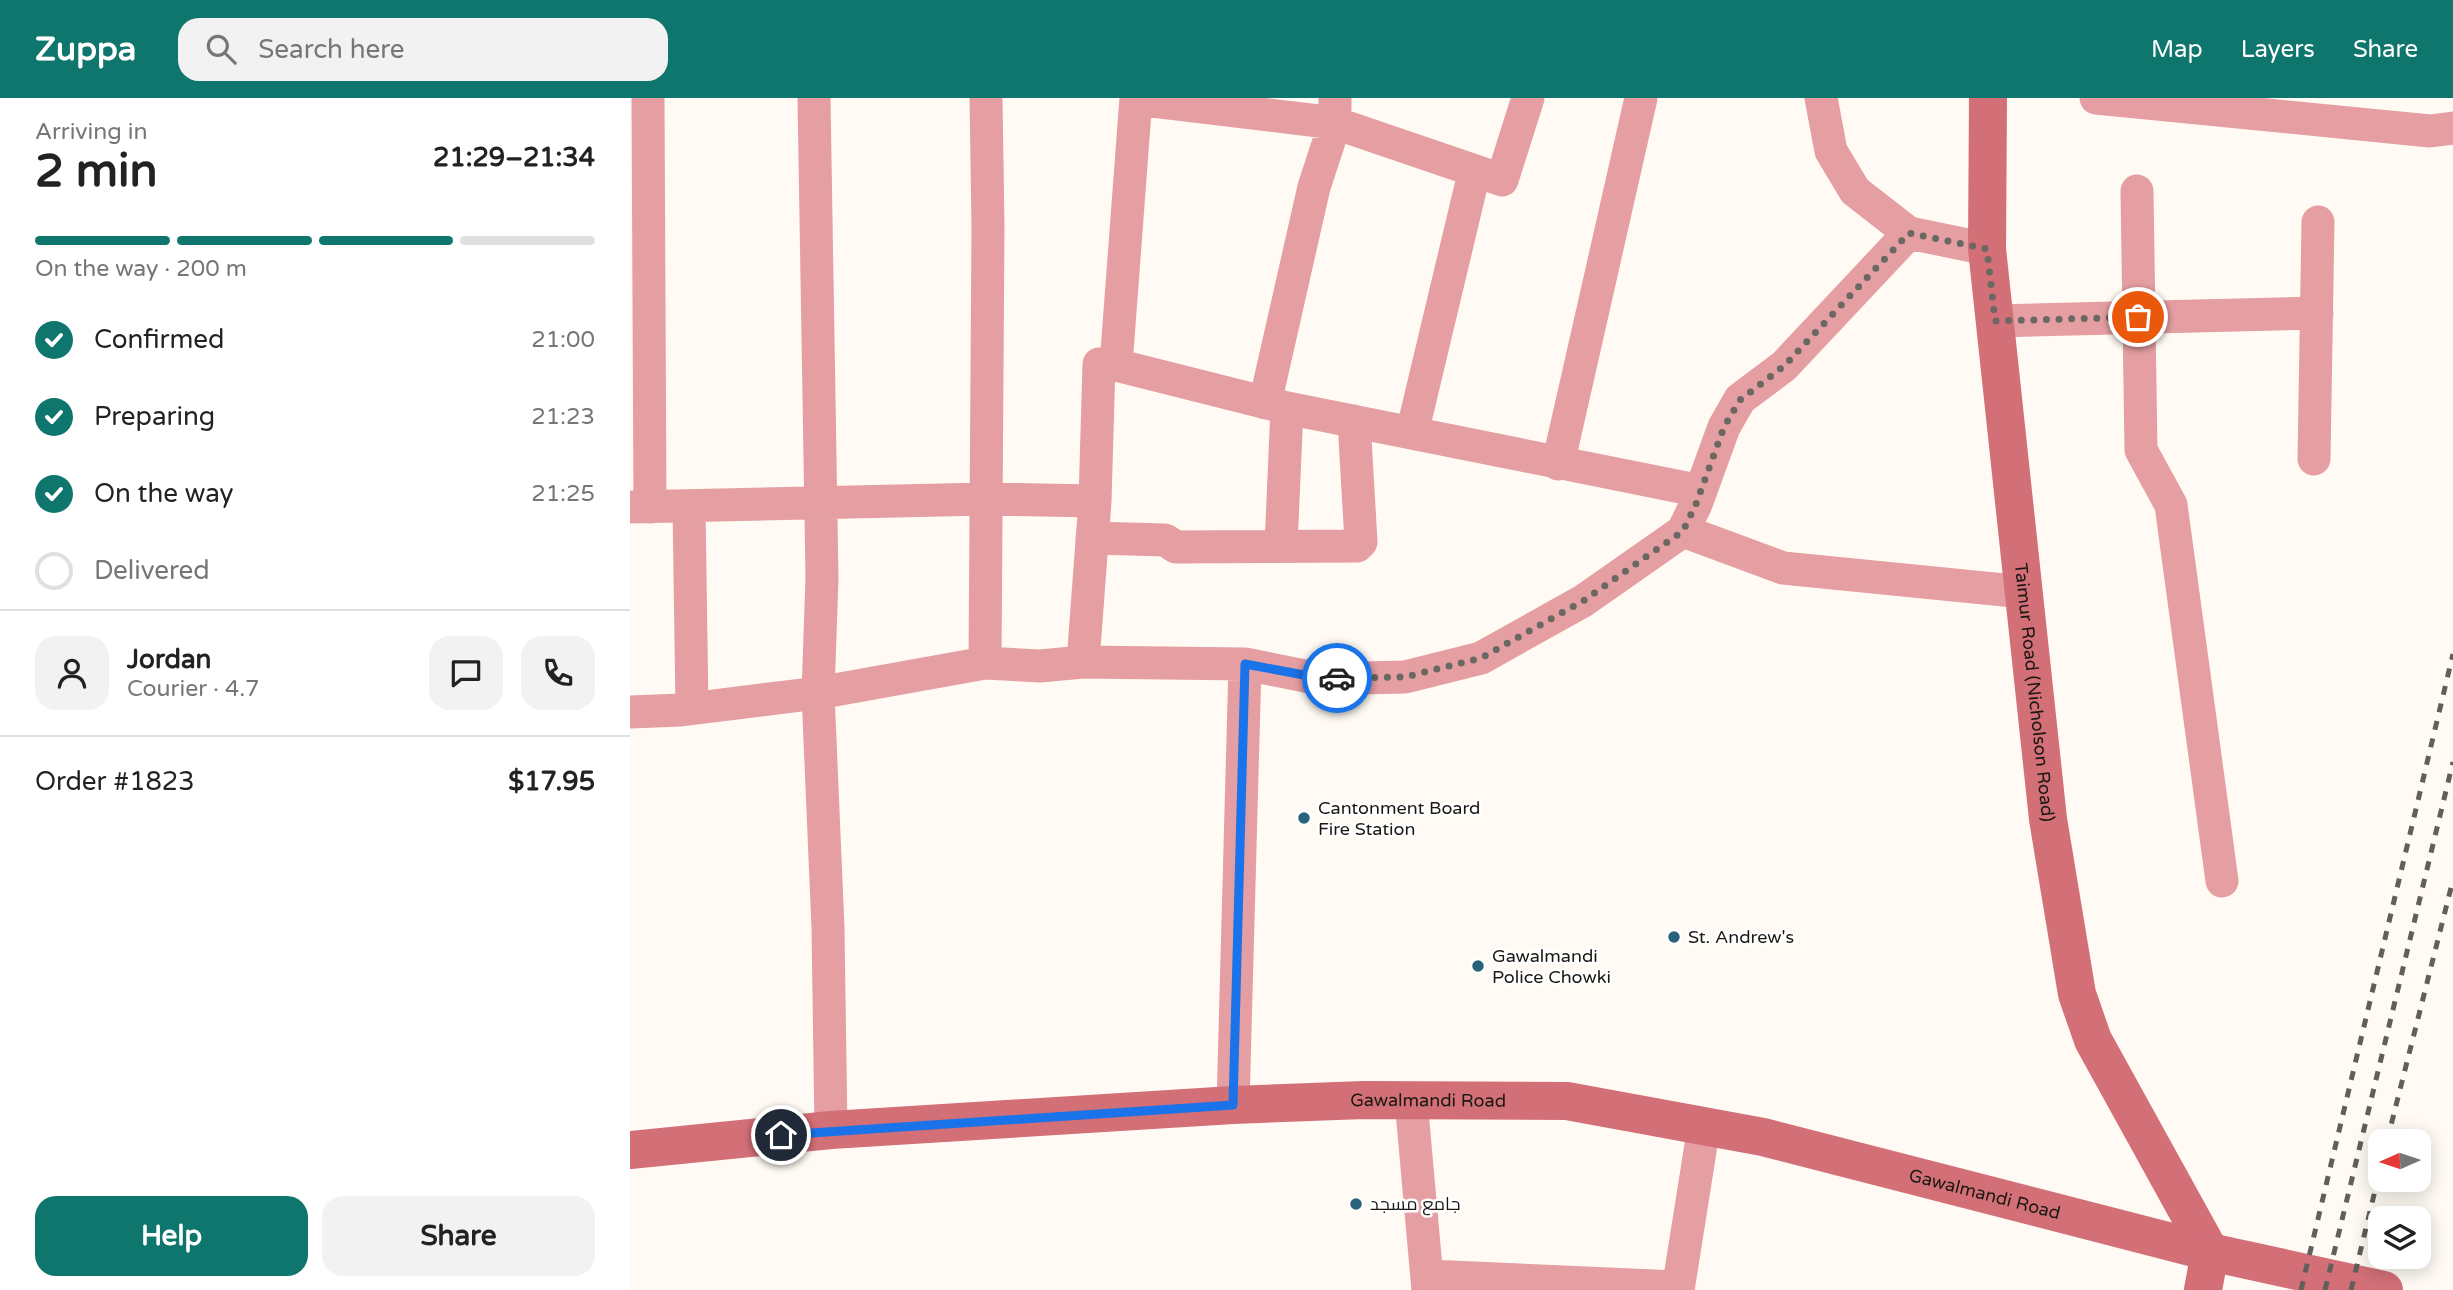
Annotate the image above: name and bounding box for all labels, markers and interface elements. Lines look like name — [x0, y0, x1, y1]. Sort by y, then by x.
search box — [178, 18, 668, 81]
text: Zuppa — [35, 30, 136, 69]
icon: search — [202, 30, 240, 68]
text: Search here — [258, 34, 405, 65]
text: Map — [2151, 35, 2203, 64]
text: Layers — [2241, 35, 2315, 64]
text: Share — [2353, 35, 2418, 64]
text: Arriving in — [35, 118, 148, 146]
text: 21:29–21:34 — [433, 142, 595, 173]
text: 2 min — [35, 144, 158, 199]
text: On the way · 200 m — [35, 255, 247, 283]
pin — [2108, 287, 2168, 347]
icon: bag — [2119, 298, 2157, 336]
icon: check — [35, 321, 73, 359]
text: Confirmed — [94, 324, 224, 355]
text: 21:00 — [531, 326, 595, 354]
icon: check — [35, 398, 73, 436]
text: Preparing — [94, 401, 215, 432]
text: 21:23 — [531, 403, 595, 431]
icon: check — [35, 475, 73, 513]
text: On the way — [94, 478, 234, 509]
text: 21:25 — [531, 480, 595, 508]
text: Delivered — [94, 555, 210, 586]
street label: Taimur Road (Nicholson Road) — [2010, 562, 2059, 823]
button: person — [35, 636, 109, 710]
button: chat — [429, 636, 503, 710]
button: phone — [521, 636, 595, 710]
courier — [1302, 643, 1372, 713]
text: Jordan — [127, 644, 211, 675]
icon: car — [1318, 659, 1356, 697]
text: Courier · 4.7 — [127, 675, 260, 703]
text: Order #1823 — [35, 766, 195, 797]
text: $17.95 — [508, 766, 595, 797]
place label: Cantonment Board Fire Station — [1318, 797, 1480, 840]
marker: Cantonment Board Fire Station — [1296, 810, 1312, 826]
place label: St. Andrew's — [1688, 926, 1794, 948]
marker: St. Andrew's — [1666, 929, 1682, 945]
place label: Gawalmandi Police Chowki — [1492, 945, 1611, 988]
marker: Gawalmandi Police Chowki — [1470, 958, 1486, 974]
street label: Gawalmandi Road — [1350, 1089, 1506, 1112]
pin — [751, 1105, 811, 1165]
icon: home — [762, 1116, 800, 1154]
north arrow — [2368, 1129, 2431, 1192]
map controls — [2368, 1129, 2431, 1269]
street label: Gawalmandi Road — [1906, 1164, 2063, 1224]
place label: جامع مسجد — [1370, 1193, 1460, 1216]
button: Help — [35, 1196, 308, 1276]
button: Share — [322, 1196, 595, 1276]
marker: جامع مسجد — [1348, 1196, 1364, 1212]
button: layers — [2368, 1206, 2431, 1269]

